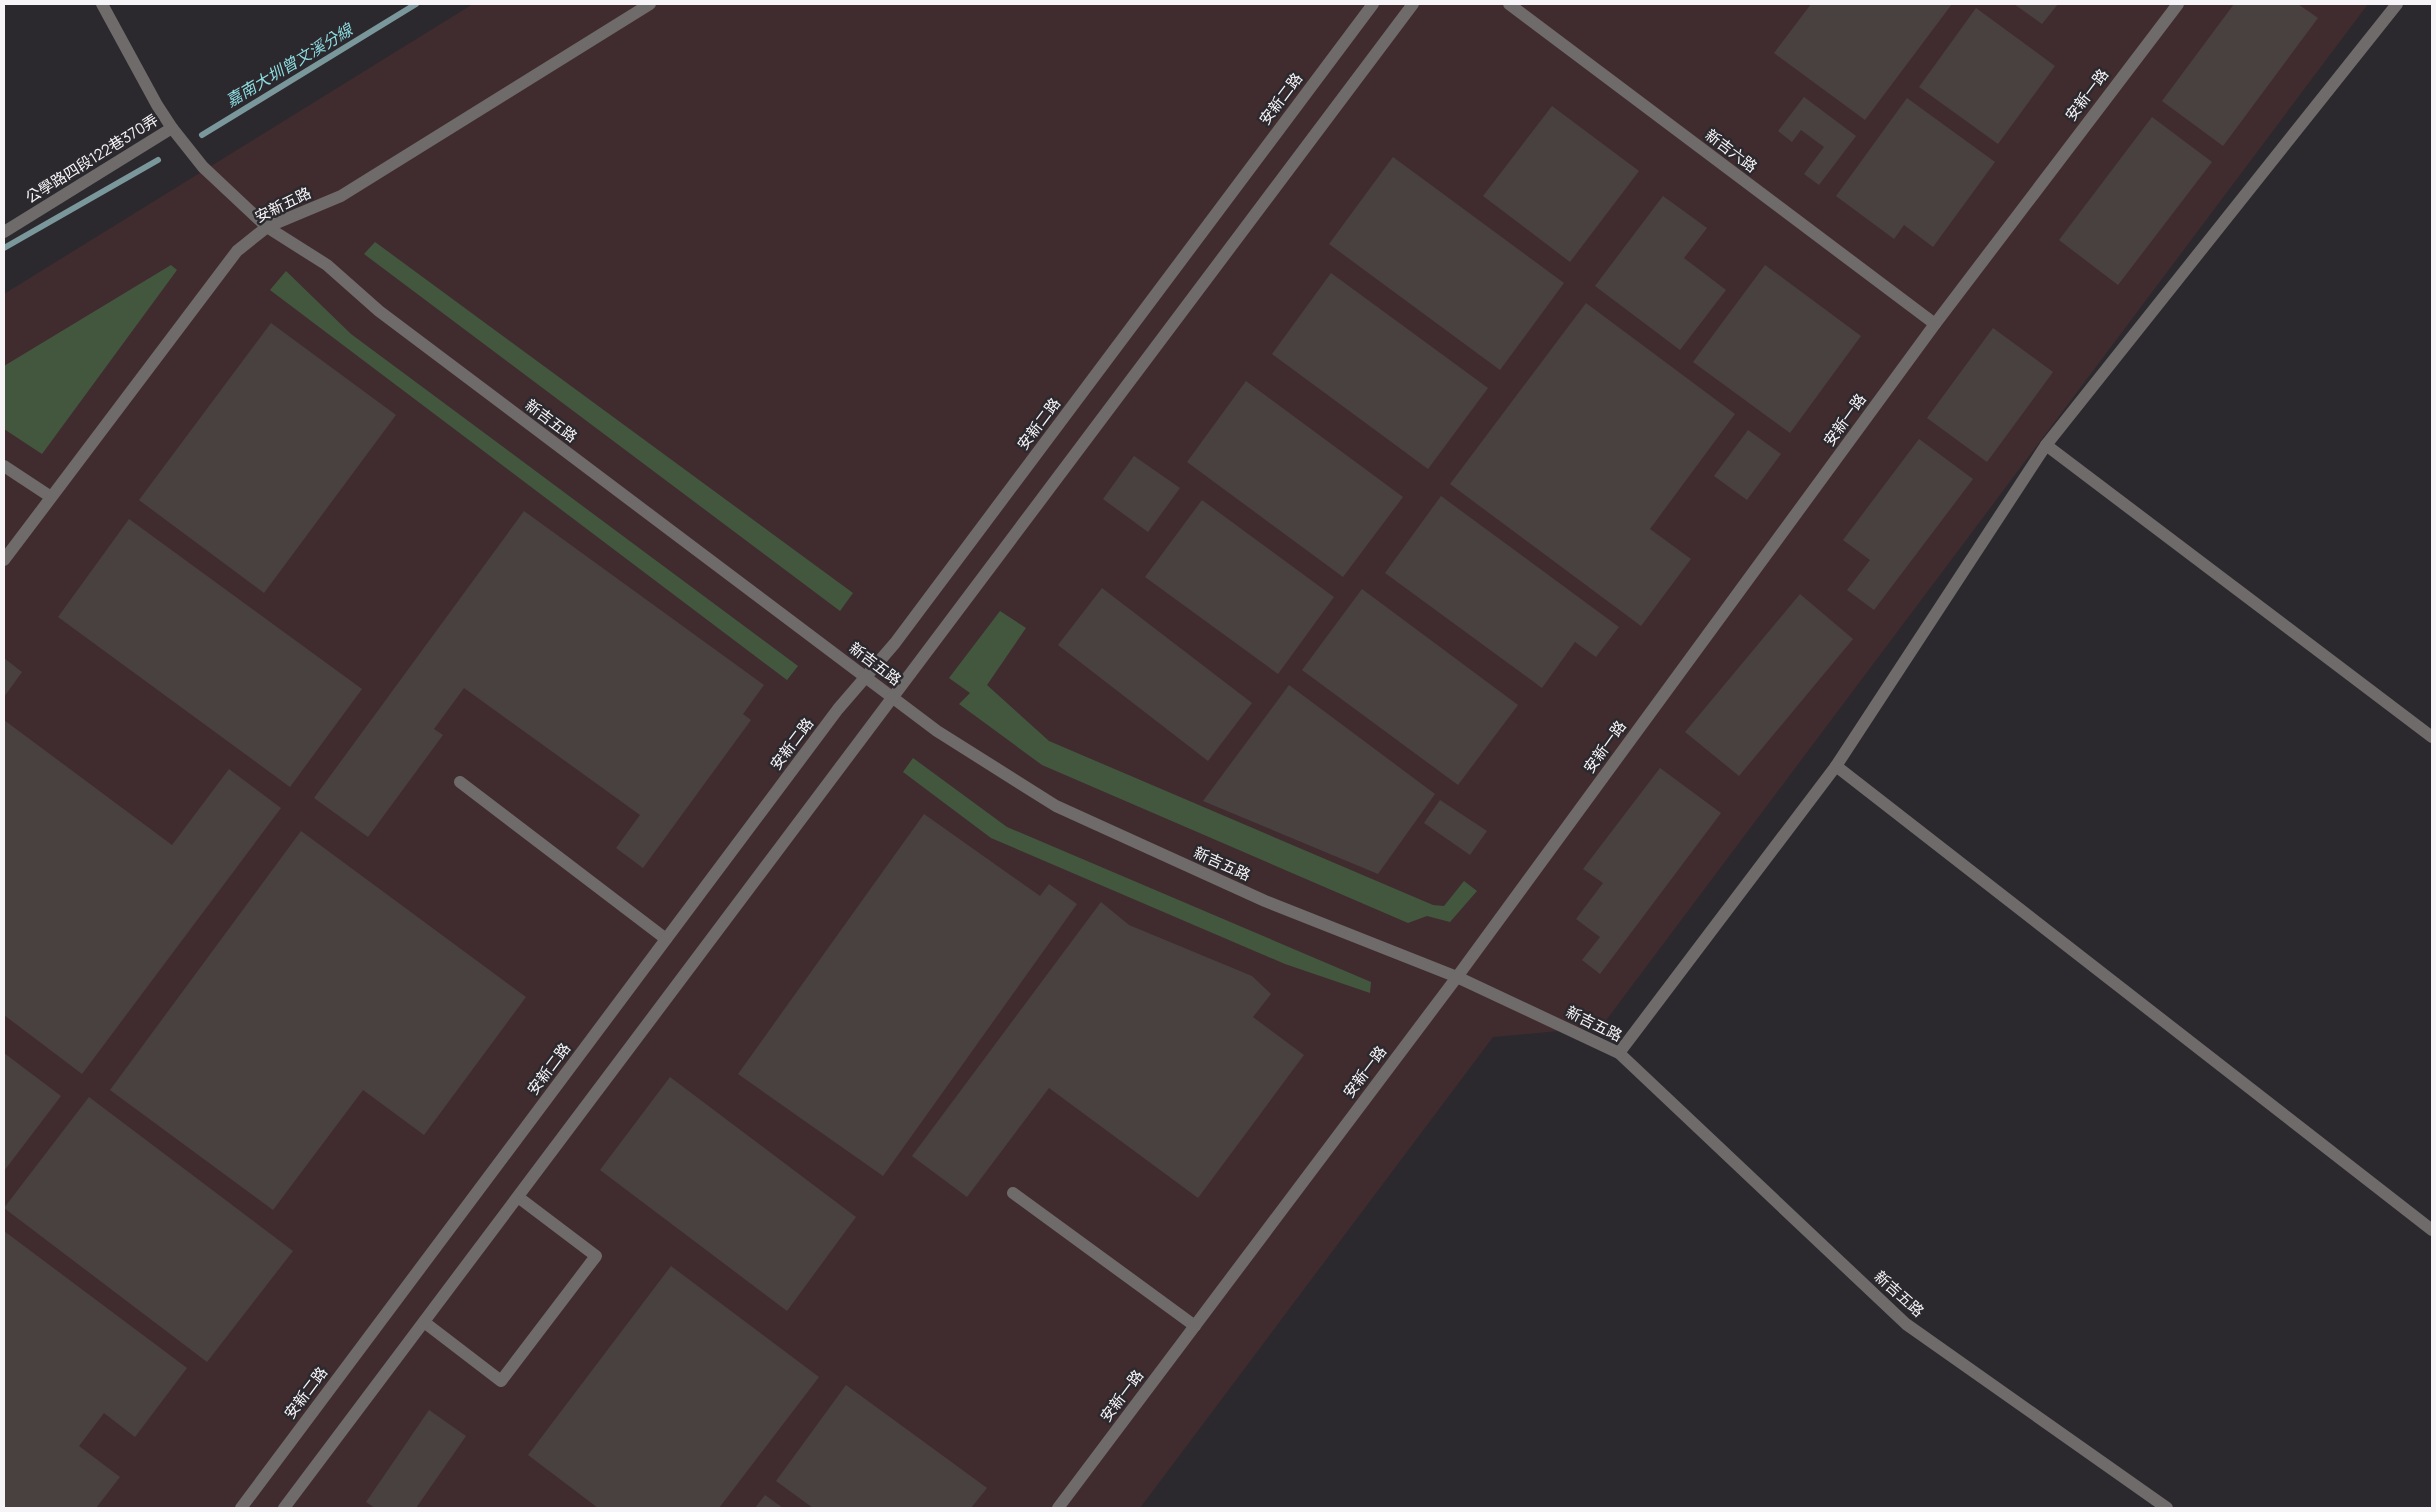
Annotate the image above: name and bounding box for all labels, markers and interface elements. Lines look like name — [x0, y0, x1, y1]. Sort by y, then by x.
water label: 嘉南大圳曾文溪分線 — [222, 17, 358, 112]
street label: 安新一路 — [2060, 64, 2113, 125]
street label: 安新二路 — [1254, 68, 1307, 129]
street label: 公學路四段122巷370弄 — [21, 109, 162, 208]
street label: 新吉六路 — [1701, 124, 1762, 177]
street label: 安新五路 — [251, 182, 314, 227]
street label: 安新一路 — [1818, 389, 1871, 450]
street label: 安新二路 — [1012, 393, 1065, 454]
street label: 新吉五路 — [521, 394, 582, 447]
street label: 新吉五路 — [845, 637, 906, 690]
street label: 安新二路 — [765, 713, 818, 774]
street label: 安新一路 — [1578, 716, 1631, 777]
street label: 新吉五路 — [1191, 842, 1254, 885]
street label: 新吉五路 — [1563, 1001, 1626, 1046]
street label: 安新二路 — [522, 1038, 575, 1099]
street label: 安新一路 — [1338, 1041, 1391, 1102]
street label: 新吉五路 — [1870, 1266, 1929, 1322]
street label: 安新二路 — [279, 1362, 332, 1423]
street label: 安新一路 — [1095, 1365, 1148, 1426]

